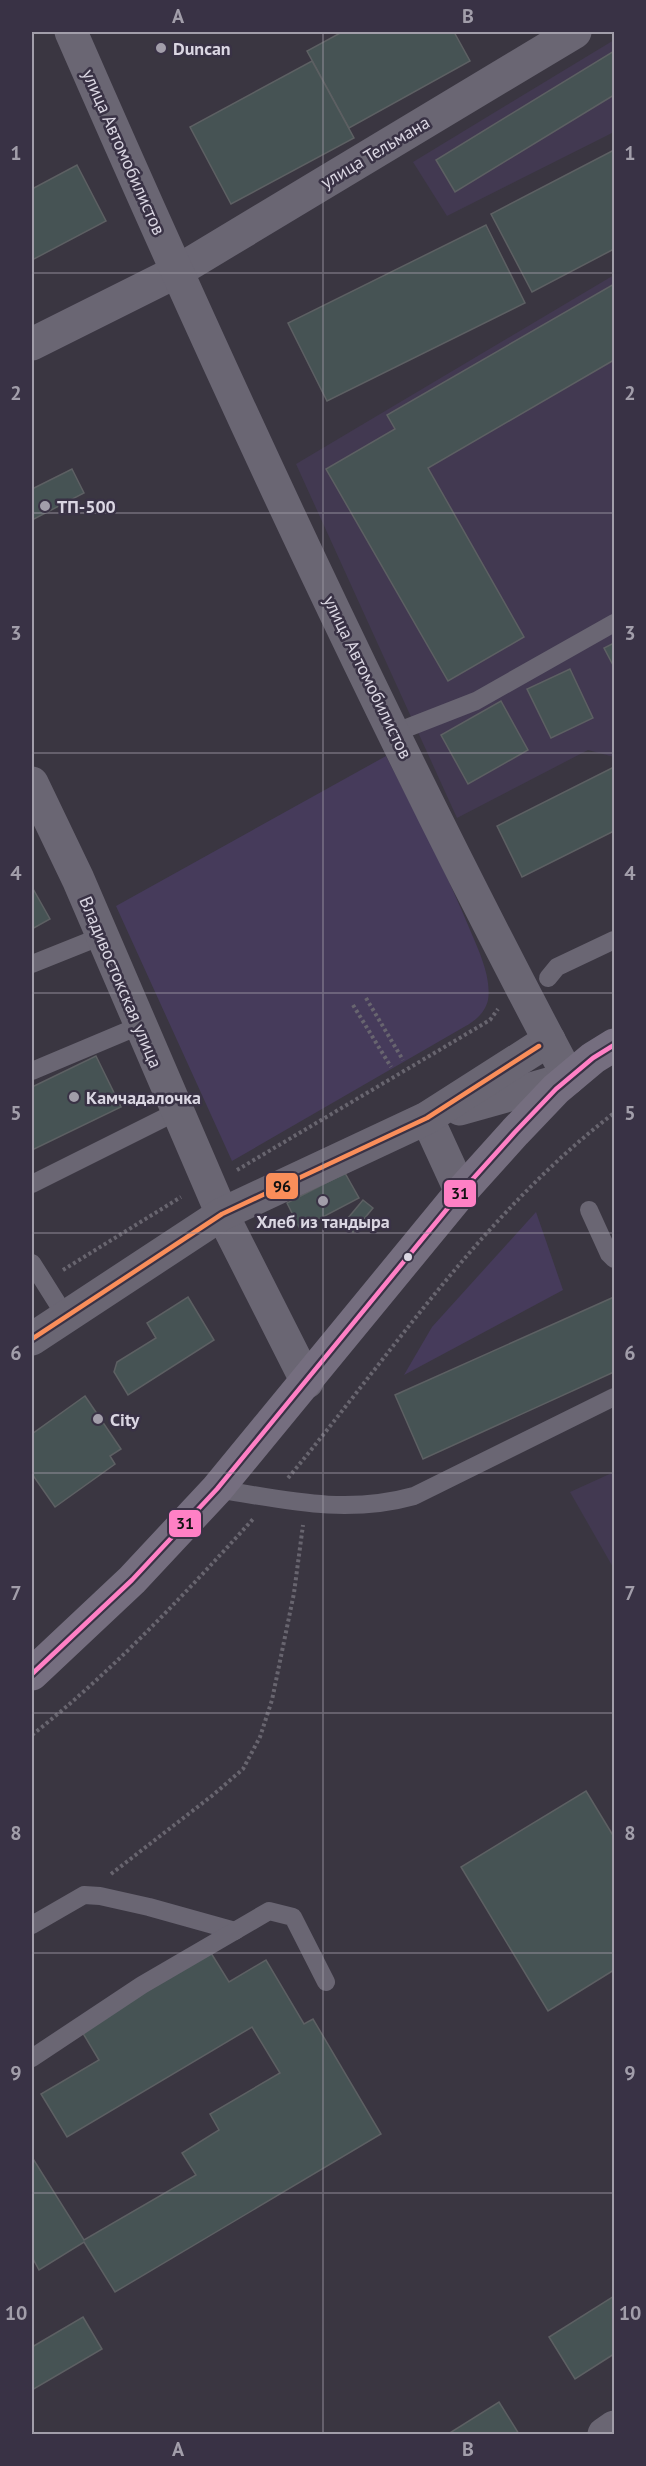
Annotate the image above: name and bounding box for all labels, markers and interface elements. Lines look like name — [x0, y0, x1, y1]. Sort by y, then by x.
text: A — [172, 3, 185, 29]
text: B — [462, 3, 474, 29]
place label: Duncan — [173, 37, 231, 60]
marker: Duncan — [154, 41, 168, 55]
street label: улица Автомобилистов — [77, 66, 171, 238]
street label: улица Тельмана — [316, 110, 434, 194]
text: 1 — [10, 140, 22, 166]
text: 1 — [624, 140, 636, 166]
text: 2 — [10, 380, 22, 406]
text: 2 — [624, 380, 636, 406]
place label: ТП-500 — [57, 495, 116, 518]
marker: ТП-500 — [38, 499, 52, 513]
street label: улица Автомобилистов — [318, 592, 418, 763]
text: 3 — [10, 620, 22, 646]
text: 3 — [624, 620, 636, 646]
text: 4 — [10, 860, 22, 886]
text: 4 — [624, 860, 636, 886]
street label: Владивостокская улица — [74, 893, 168, 1071]
place label: Камчадалочка — [86, 1086, 201, 1109]
marker: Камчадалочка — [67, 1090, 81, 1104]
text: 5 — [10, 1100, 22, 1126]
text: 5 — [624, 1100, 636, 1126]
line badge: 96 — [265, 1172, 299, 1200]
text: 96 — [273, 1176, 291, 1196]
line badge: 31 — [443, 1179, 477, 1208]
text: 31 — [451, 1183, 469, 1203]
marker: Хлеб из тандыра — [316, 1194, 330, 1208]
place label: Хлеб из тандыра — [256, 1210, 390, 1233]
unlabelled marker — [402, 1251, 414, 1263]
text: 6 — [10, 1340, 22, 1366]
text: 6 — [624, 1340, 636, 1366]
place label: City — [110, 1408, 140, 1431]
marker: City — [91, 1412, 105, 1426]
line badge: 31 — [168, 1509, 202, 1538]
text: 31 — [176, 1513, 194, 1533]
text: 7 — [10, 1580, 22, 1606]
text: 7 — [624, 1580, 636, 1606]
text: 8 — [10, 1820, 22, 1846]
text: 8 — [624, 1820, 636, 1846]
text: 9 — [10, 2060, 22, 2086]
text: 9 — [624, 2060, 636, 2086]
text: 10 — [5, 2300, 27, 2326]
text: 10 — [619, 2300, 641, 2326]
text: A — [172, 2436, 185, 2462]
text: B — [462, 2436, 474, 2462]

